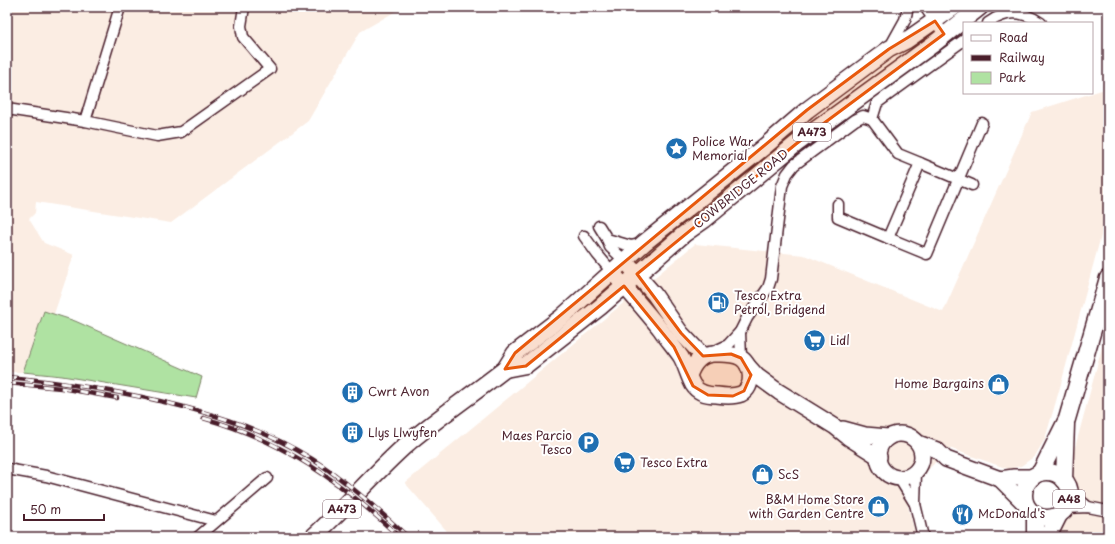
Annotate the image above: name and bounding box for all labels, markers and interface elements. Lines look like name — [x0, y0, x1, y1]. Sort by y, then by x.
legend — [963, 22, 1093, 94]
text: Road — [999, 28, 1028, 46]
text: Railway — [999, 48, 1045, 66]
text: Park — [999, 68, 1026, 86]
road number: A473 — [793, 123, 831, 141]
place label: Police War Memorial — [692, 132, 754, 164]
place icon: Police War Memorial — [664, 136, 690, 162]
street label: COWBRIDGE ROAD — [689, 144, 792, 232]
place label: Tesco Extra Petrol, Bridgend — [734, 286, 825, 318]
fuel station icon: Tesco Extra Petrol, Bridgend — [706, 290, 732, 316]
supermarket icon: Lidl — [802, 328, 828, 354]
place label: Lidl — [830, 331, 850, 349]
shop icon: Home Bargains — [986, 371, 1012, 397]
place label: Home Bargains — [894, 374, 985, 392]
building icon: Cwrt Avon — [340, 379, 366, 405]
place label: Cwrt Avon — [368, 382, 429, 400]
building icon: Llys Llwyfen — [339, 420, 365, 446]
place label: Llys Llwyfen — [368, 423, 437, 441]
place label: Maes Parcio Tesco — [502, 426, 572, 458]
parking icon: Maes Parcio Tesco — [575, 430, 601, 456]
supermarket icon: Tesco Extra — [611, 450, 637, 476]
place label: Tesco Extra — [640, 453, 708, 471]
shop icon: ScS — [749, 462, 775, 488]
place label: ScS — [778, 465, 799, 483]
place label: B&M Home Store with Garden Centre — [749, 490, 864, 522]
road number: A48 — [1053, 490, 1085, 508]
shop icon: B&M Home Store with Garden Centre — [866, 494, 892, 520]
scale bar — [24, 496, 104, 522]
text: 50 m — [30, 500, 61, 518]
road number: A473 — [323, 500, 361, 518]
restaurant icon: McDonald's — [949, 501, 975, 527]
place label: McDonald's — [978, 504, 1046, 522]

